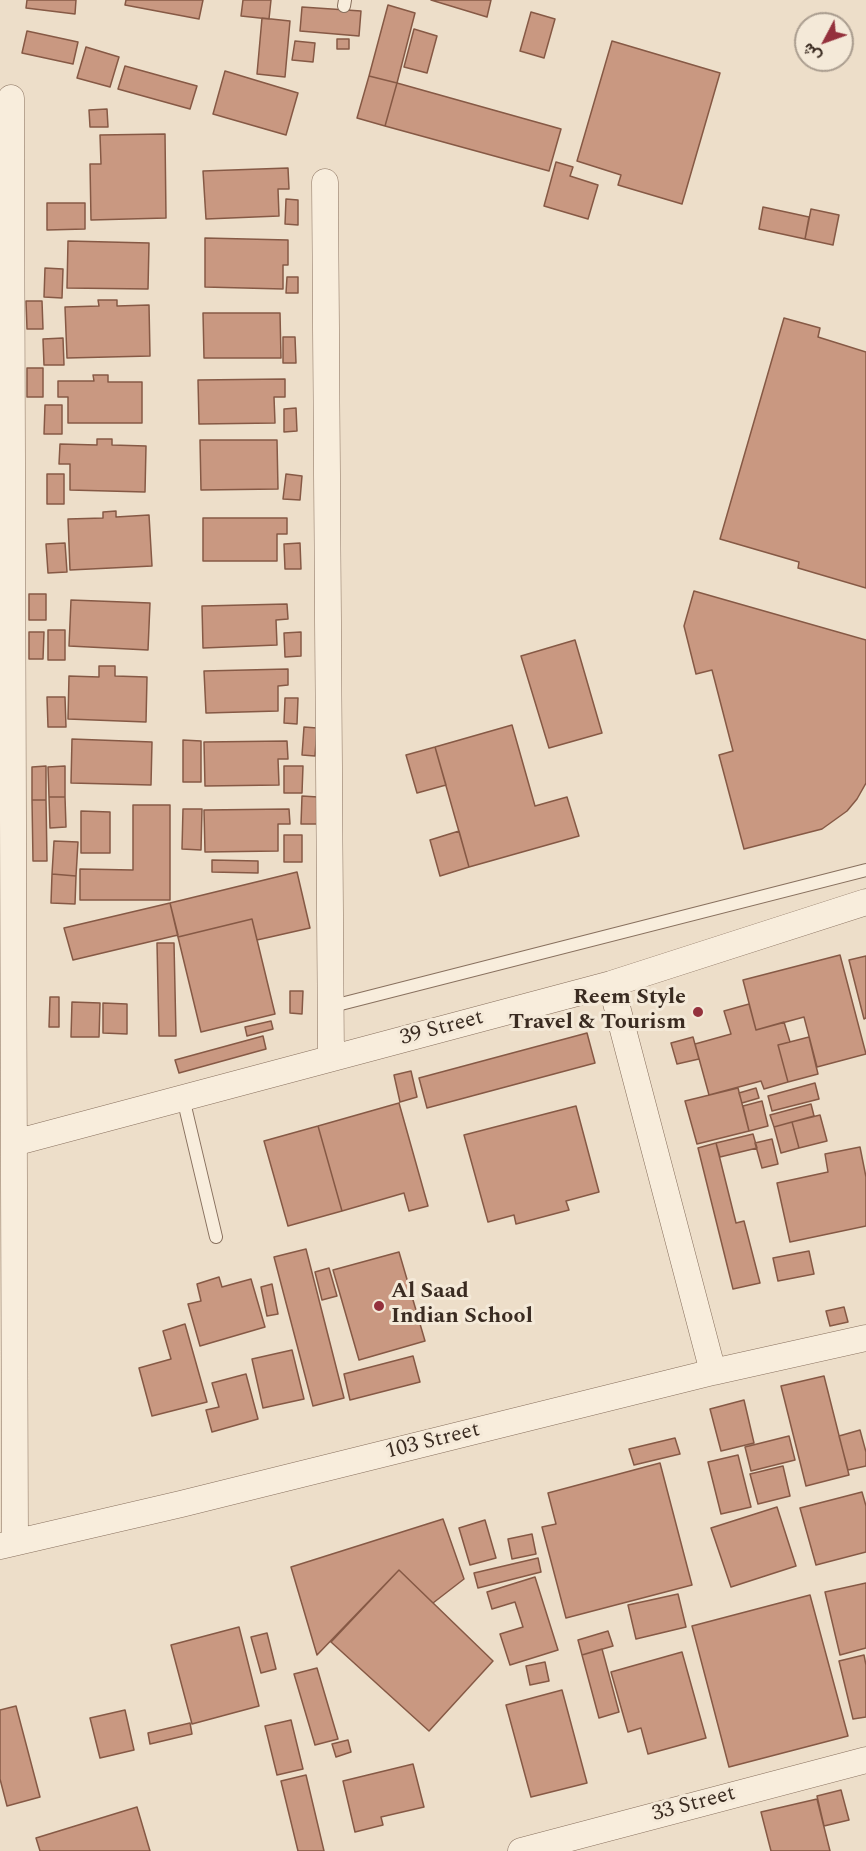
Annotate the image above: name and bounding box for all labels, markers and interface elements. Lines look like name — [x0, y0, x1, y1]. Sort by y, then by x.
north arrow — [794, 12, 854, 72]
text: ش — [797, 37, 827, 68]
place label: Reem Style Travel & Tourism — [509, 986, 686, 1038]
street label: 39 Street — [397, 1005, 487, 1053]
marker: Reem Style Travel & Tourism — [691, 1005, 705, 1019]
place label: Al Saad Indian School — [391, 1280, 533, 1332]
marker: Al Saad Indian School — [372, 1299, 386, 1313]
street label: 103 Street — [383, 1418, 483, 1466]
street label: 33 Street — [649, 1781, 739, 1829]

